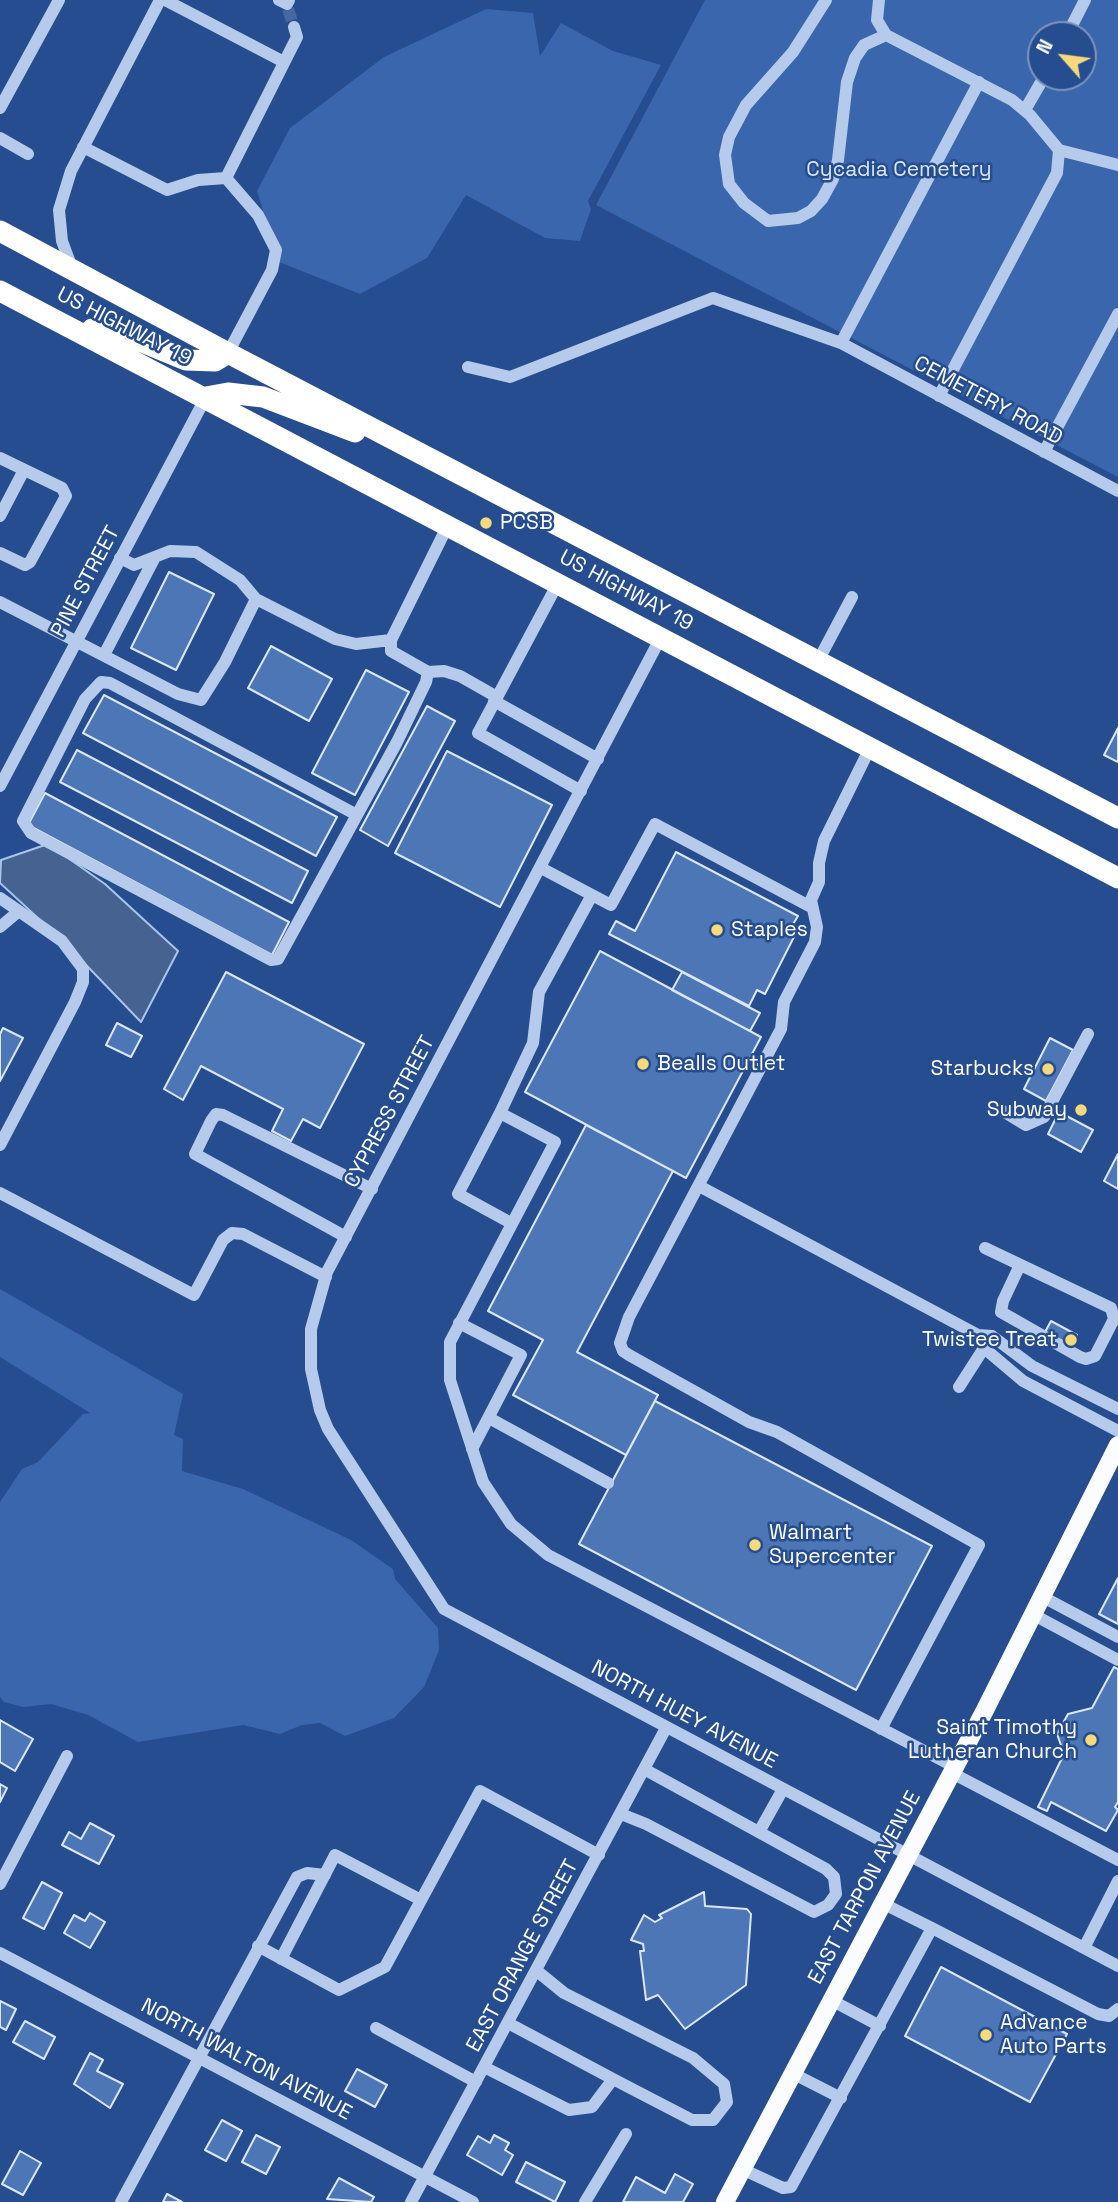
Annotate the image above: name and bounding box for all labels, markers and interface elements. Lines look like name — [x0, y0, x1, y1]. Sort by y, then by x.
north arrow — [1027, 21, 1097, 91]
text: N — [1031, 35, 1059, 58]
park label: Cycadia Cemetery — [806, 157, 992, 183]
street label: US HIGHWAY 19 — [52, 282, 196, 372]
street label: CEMETERY ROAD — [909, 351, 1067, 451]
place label: PCSB — [500, 510, 553, 536]
marker: PCSB — [478, 515, 494, 531]
street label: PINE STREET — [46, 522, 126, 642]
street label: US HIGHWAY 19 — [555, 545, 697, 637]
place label: Staples — [731, 917, 808, 943]
marker: Staples — [709, 922, 725, 938]
street label: CYPRESS STREET — [339, 1032, 441, 1192]
place label: Bealls Outlet — [657, 1051, 786, 1077]
marker: Bealls Outlet — [635, 1056, 651, 1072]
place label: Starbucks — [930, 1056, 1034, 1082]
marker: Starbucks — [1040, 1061, 1056, 1077]
place label: Subway — [987, 1097, 1067, 1123]
marker: Subway — [1073, 1102, 1089, 1118]
place label: Twistee Treat — [922, 1327, 1057, 1353]
marker: Twistee Treat — [1063, 1332, 1079, 1348]
place label: Walmart Supercenter — [769, 1520, 895, 1570]
marker: Walmart Supercenter — [747, 1537, 763, 1553]
street label: NORTH HUEY AVENUE — [587, 1655, 781, 1775]
place label: Saint Timothy Lutheran Church — [908, 1715, 1077, 1765]
marker: Saint Timothy Lutheran Church — [1083, 1732, 1099, 1748]
street label: EAST TARPON AVENUE — [803, 1787, 927, 1989]
street label: EAST ORANGE STREET — [462, 1855, 584, 2057]
street label: NORTH WALTON AVENUE — [136, 1994, 356, 2126]
place label: Advance Auto Parts — [1000, 2010, 1107, 2060]
marker: Advance Auto Parts — [978, 2027, 994, 2043]

